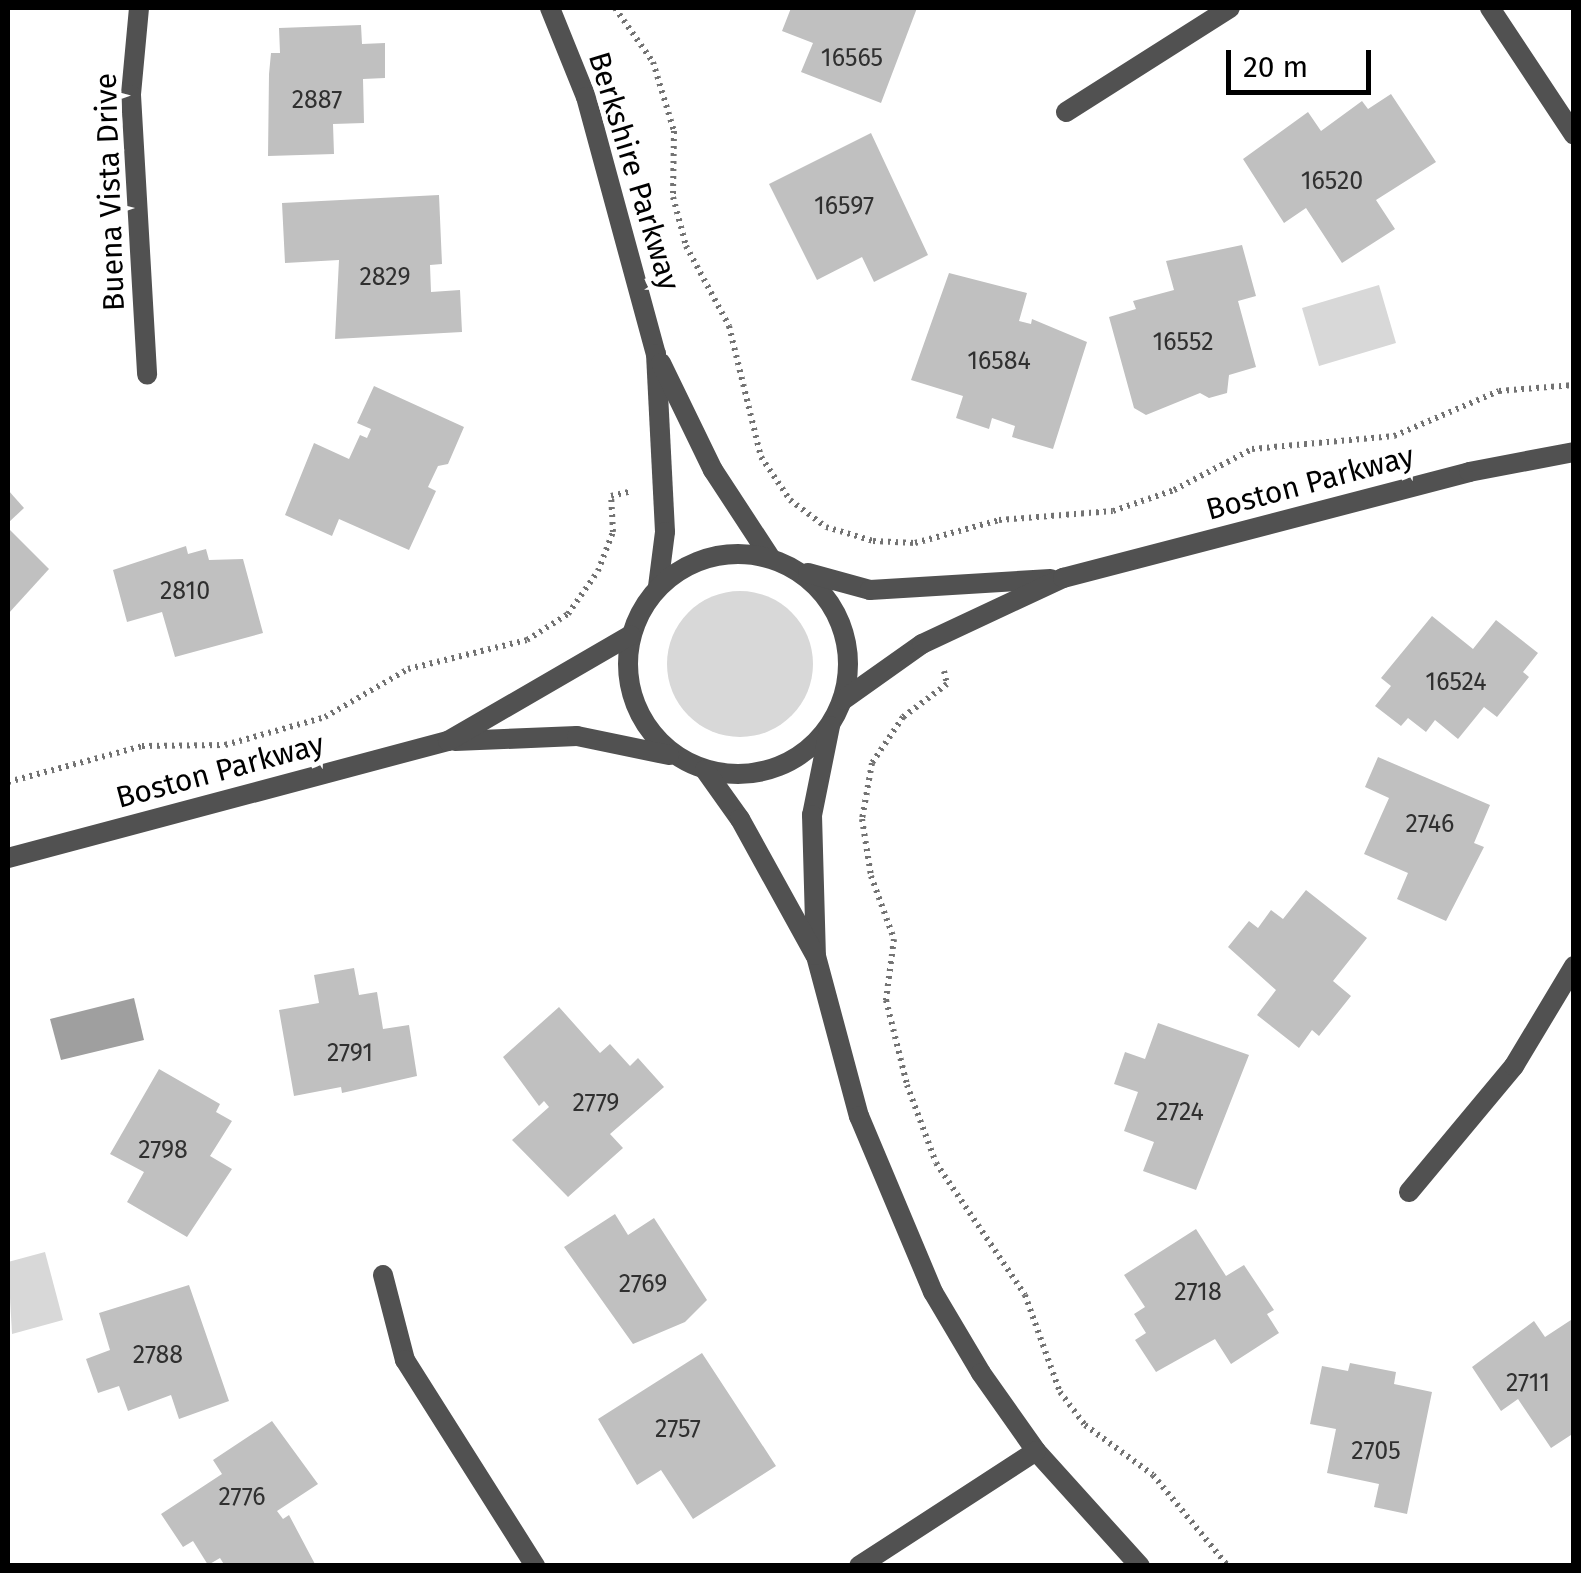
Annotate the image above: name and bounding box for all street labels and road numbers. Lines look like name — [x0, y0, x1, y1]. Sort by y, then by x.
street label: Berkshire Parkway — [581, 48, 687, 294]
street label: Buena Vista Drive — [88, 72, 132, 312]
street label: Boston Parkway — [1202, 438, 1418, 528]
street label: Boston Parkway — [112, 726, 328, 816]

